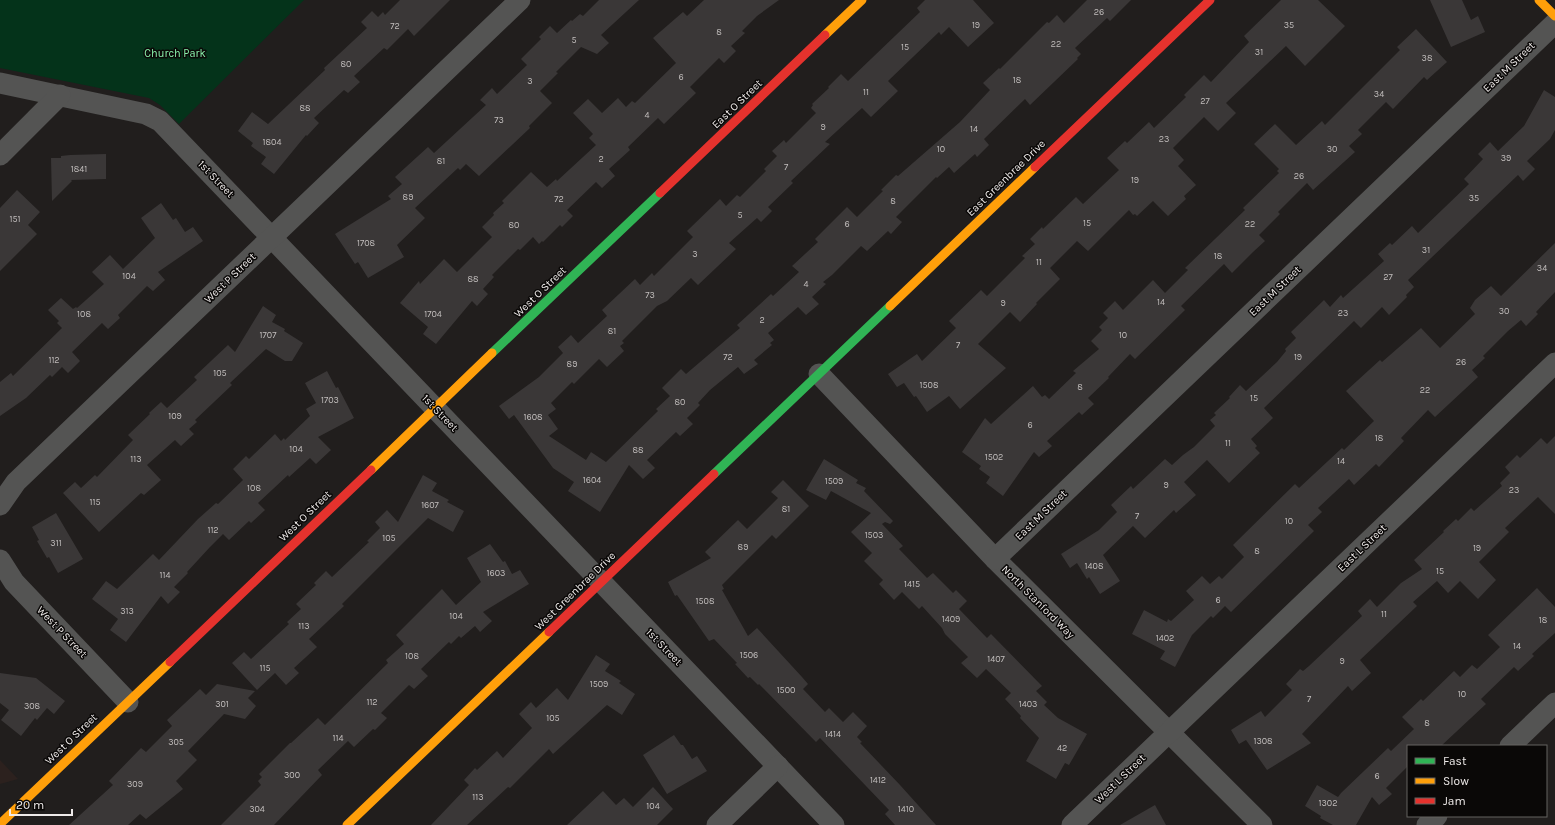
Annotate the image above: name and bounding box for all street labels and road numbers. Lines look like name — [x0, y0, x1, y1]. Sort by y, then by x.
street label: East M Street — [1480, 39, 1538, 95]
street label: East O Street — [709, 77, 765, 131]
street label: East Greenbrae Drive — [964, 137, 1048, 219]
street label: 1st Street — [195, 158, 237, 200]
street label: West P Street — [202, 250, 258, 306]
street label: East M Street — [1246, 263, 1304, 319]
street label: West O Street — [511, 264, 569, 320]
street label: 1st Street — [419, 392, 461, 434]
street label: East M Street — [1012, 487, 1070, 543]
street label: West O Street — [276, 488, 334, 544]
street label: East L Street — [1335, 522, 1389, 574]
street label: West Greenbrae Drive — [532, 549, 618, 633]
street label: North Stanford Way — [999, 563, 1077, 641]
street label: West P Street — [34, 604, 90, 660]
street label: 1st Street — [643, 626, 685, 668]
street label: West O Street — [42, 711, 100, 767]
street label: West L Street — [1092, 752, 1148, 806]

